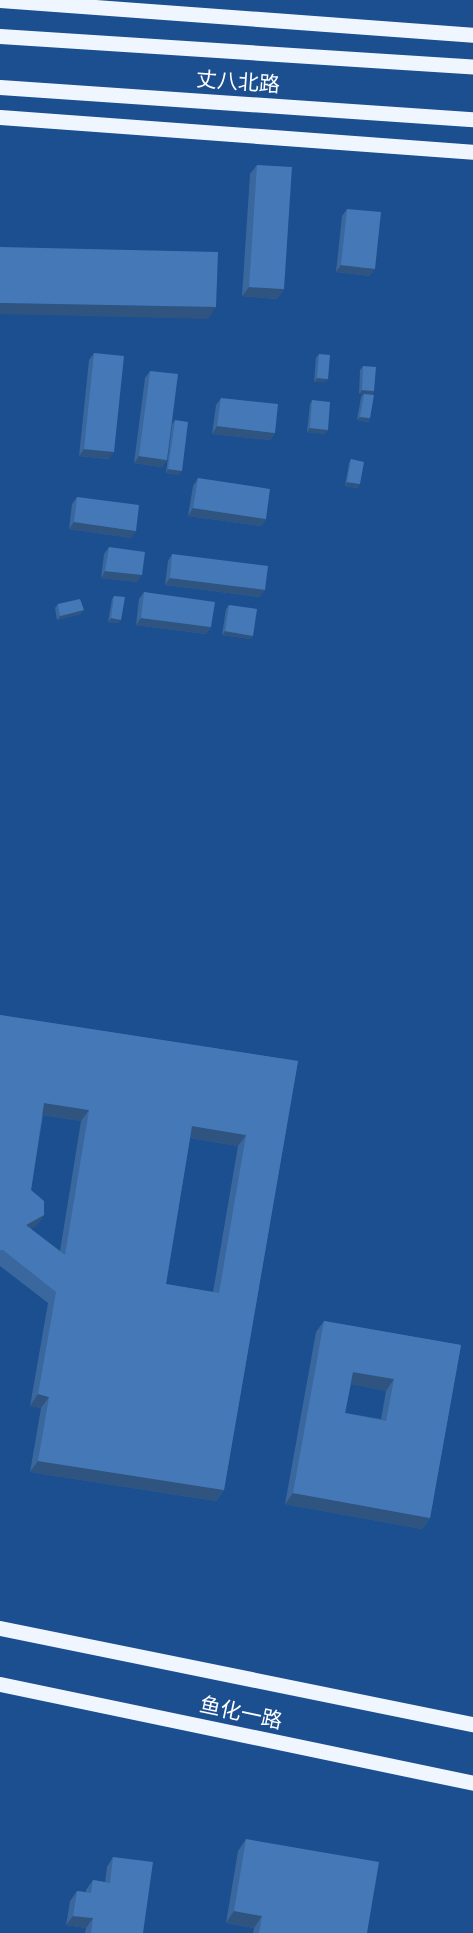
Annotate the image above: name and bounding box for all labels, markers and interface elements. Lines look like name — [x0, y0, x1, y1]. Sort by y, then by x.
street label: 丈八北路 — [195, 67, 281, 97]
street label: 鱼化一路 — [197, 1692, 285, 1734]

